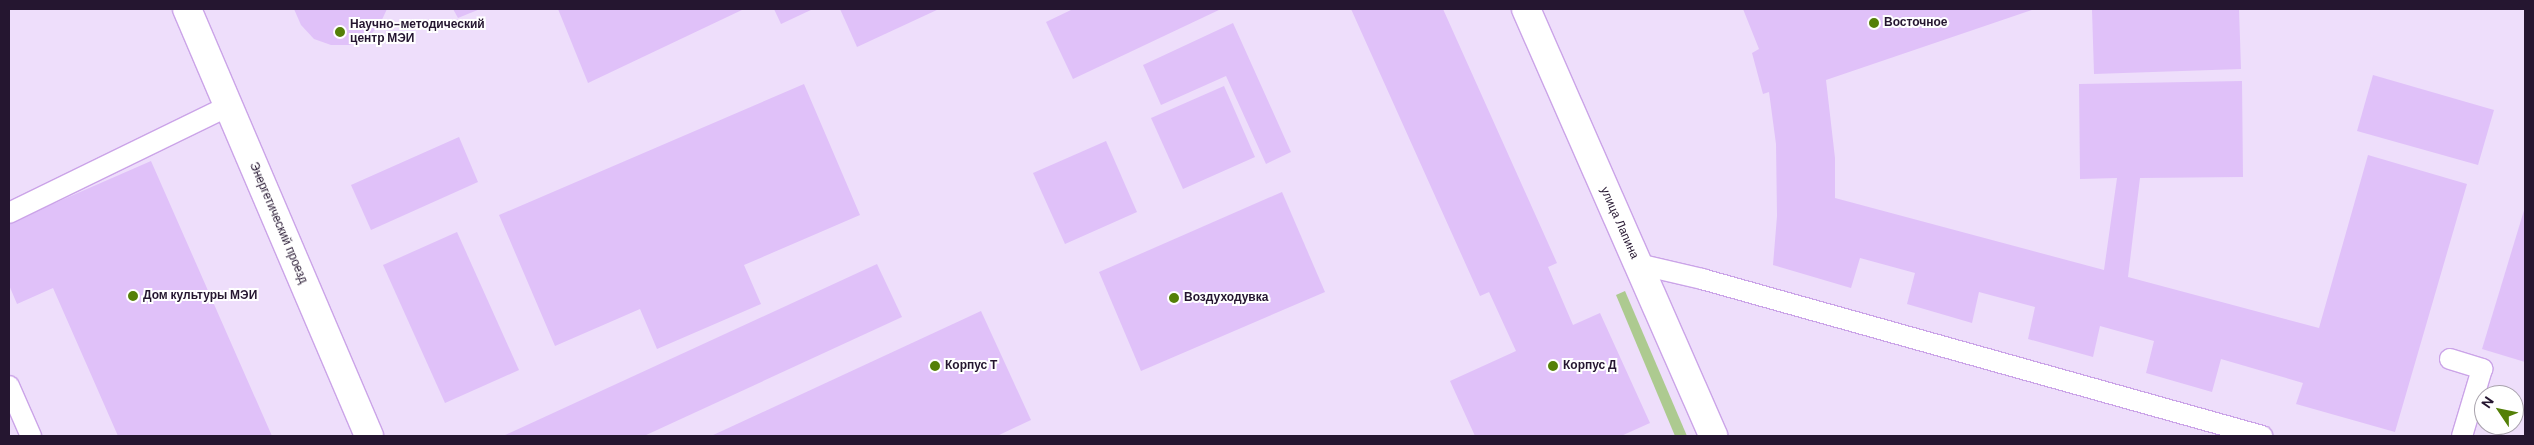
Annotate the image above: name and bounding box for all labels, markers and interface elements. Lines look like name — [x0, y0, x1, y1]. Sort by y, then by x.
place label: Восточное — [1884, 16, 1947, 30]
marker: Восточное — [1868, 17, 1880, 29]
place label: Научно-методический центр МЭИ — [350, 18, 485, 46]
marker: Научно-методический центр МЭИ — [334, 26, 346, 38]
street label: Энергетический проезд — [246, 160, 310, 286]
street label: улица Лапина — [1597, 185, 1641, 261]
place label: Дом культуры МЭИ — [143, 289, 257, 303]
marker: Дом культуры МЭИ — [127, 290, 139, 302]
place label: Воздуходувка — [1184, 291, 1268, 305]
marker: Воздуходувка — [1168, 292, 1180, 304]
place label: Корпус Т — [945, 359, 997, 373]
place label: Корпус Д — [1563, 359, 1617, 373]
marker: Корпус Т — [929, 360, 941, 372]
marker: Корпус Д — [1547, 360, 1559, 372]
north arrow — [2474, 385, 2524, 435]
text: N — [2477, 393, 2498, 411]

